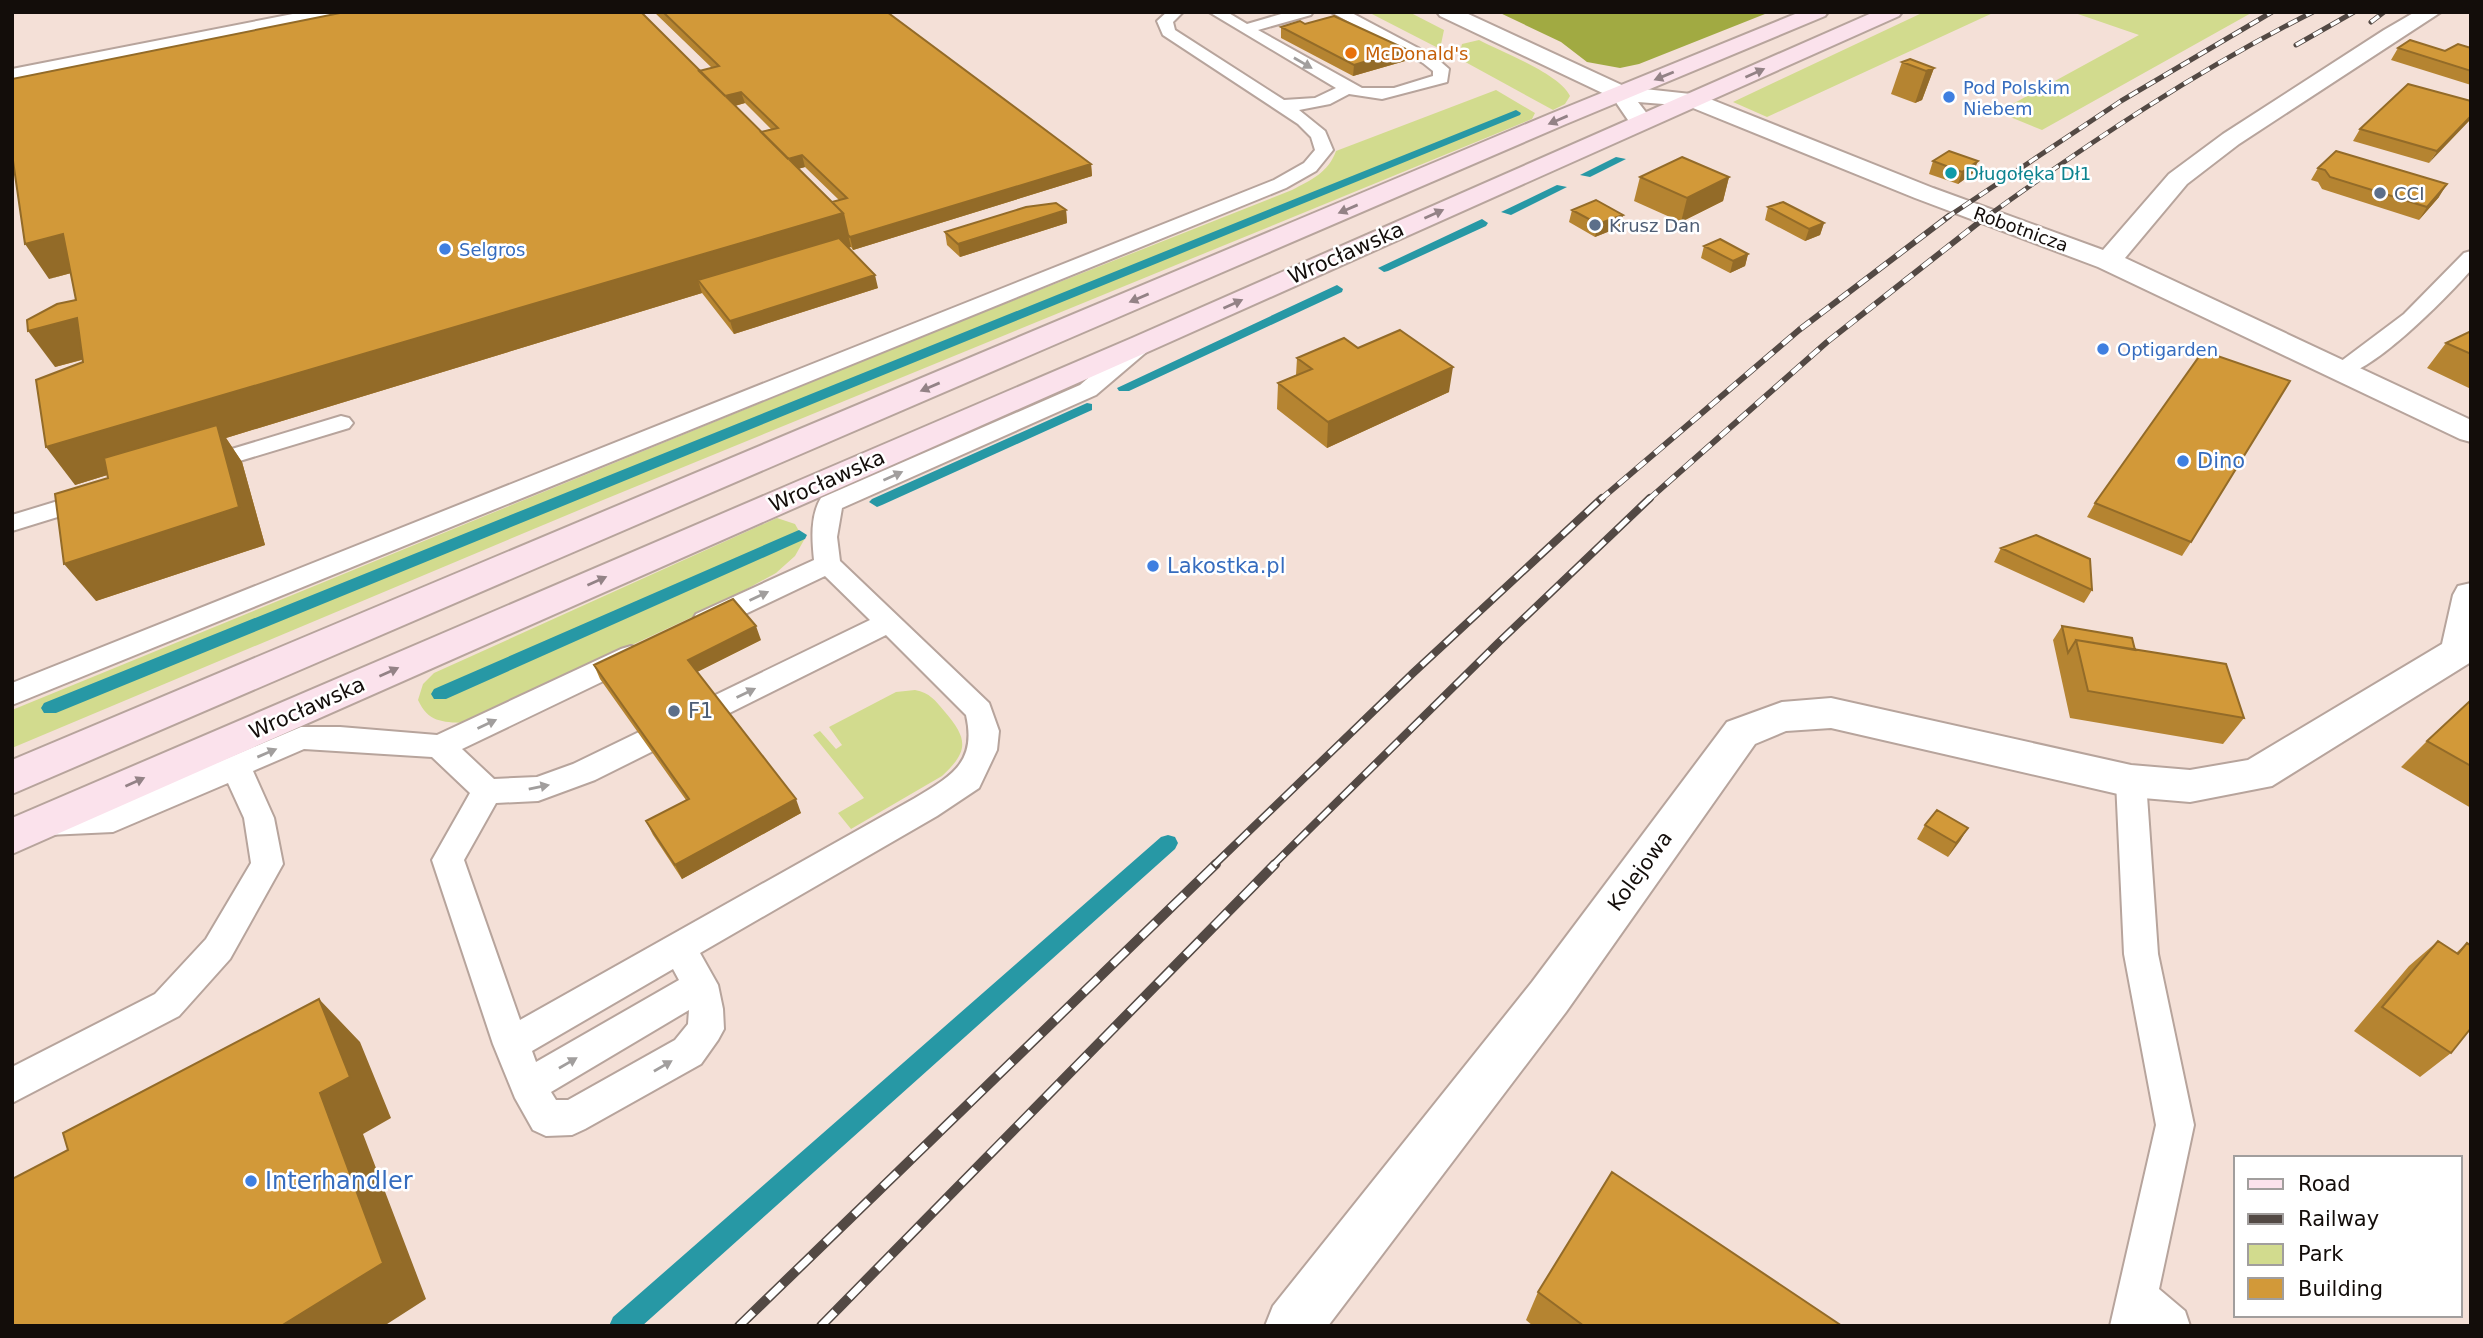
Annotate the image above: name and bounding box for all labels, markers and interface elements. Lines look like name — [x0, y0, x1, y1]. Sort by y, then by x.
place label: McDonald's — [1365, 43, 1469, 64]
marker: McDonald's — [1343, 45, 1359, 61]
one-way arrow — [1293, 57, 1312, 69]
one-way arrow — [1745, 67, 1765, 79]
one-way arrow — [1653, 70, 1674, 81]
place label: Pod Polskim Niebem — [1963, 77, 2070, 119]
marker: Pod Polskim Niebem — [1941, 89, 1957, 105]
one-way arrow — [1547, 114, 1568, 125]
place label: Długołęka Dł1 — [1965, 163, 2091, 184]
marker: Długołęka Dł1 — [1943, 165, 1959, 181]
place label: CCI — [2394, 183, 2424, 204]
marker: CCI — [2372, 185, 2388, 201]
street label: Robotnicza — [1971, 202, 2071, 256]
one-way arrow — [1338, 204, 1359, 215]
one-way arrow — [1424, 208, 1444, 220]
place label: Krusz Dan — [1609, 215, 1700, 236]
street label: Wrocławska — [1284, 217, 1408, 289]
marker: Krusz Dan — [1587, 217, 1603, 233]
place label: Selgros — [459, 239, 525, 260]
marker: Selgros — [437, 241, 453, 257]
one-way arrow — [1129, 292, 1149, 304]
one-way arrow — [1222, 298, 1243, 309]
place label: Optigarden — [2117, 339, 2218, 360]
marker: Optigarden — [2095, 341, 2111, 357]
one-way arrow — [919, 382, 940, 393]
street label: Wrocławska — [765, 445, 889, 517]
place label: Dino — [2197, 449, 2245, 473]
marker: Dino — [2175, 453, 2191, 469]
one-way arrow — [883, 470, 903, 482]
place label: Lakostka.pl — [1167, 554, 1286, 578]
marker: Lakostka.pl — [1145, 558, 1161, 574]
one-way arrow — [587, 575, 608, 586]
one-way arrow — [749, 590, 769, 602]
one-way arrow — [379, 666, 399, 678]
street label: Wrocławska — [245, 672, 369, 744]
one-way arrow — [736, 687, 756, 698]
place label: F1 — [688, 699, 713, 723]
marker: F1 — [666, 703, 682, 719]
one-way arrow — [476, 719, 497, 730]
one-way arrow — [257, 747, 277, 759]
one-way arrow — [125, 777, 146, 788]
one-way arrow — [528, 781, 550, 792]
street label: Kolejowa — [1603, 826, 1677, 916]
one-way arrow — [559, 1056, 578, 1069]
one-way arrow — [653, 1061, 673, 1073]
legend — [2234, 1156, 2462, 1317]
place label: Interhandler — [265, 1167, 413, 1195]
text: Road — [2298, 1172, 2351, 1196]
marker: Interhandler — [243, 1173, 259, 1189]
text: Railway — [2298, 1207, 2379, 1231]
text: Park — [2298, 1242, 2344, 1266]
text: Building — [2298, 1277, 2383, 1301]

